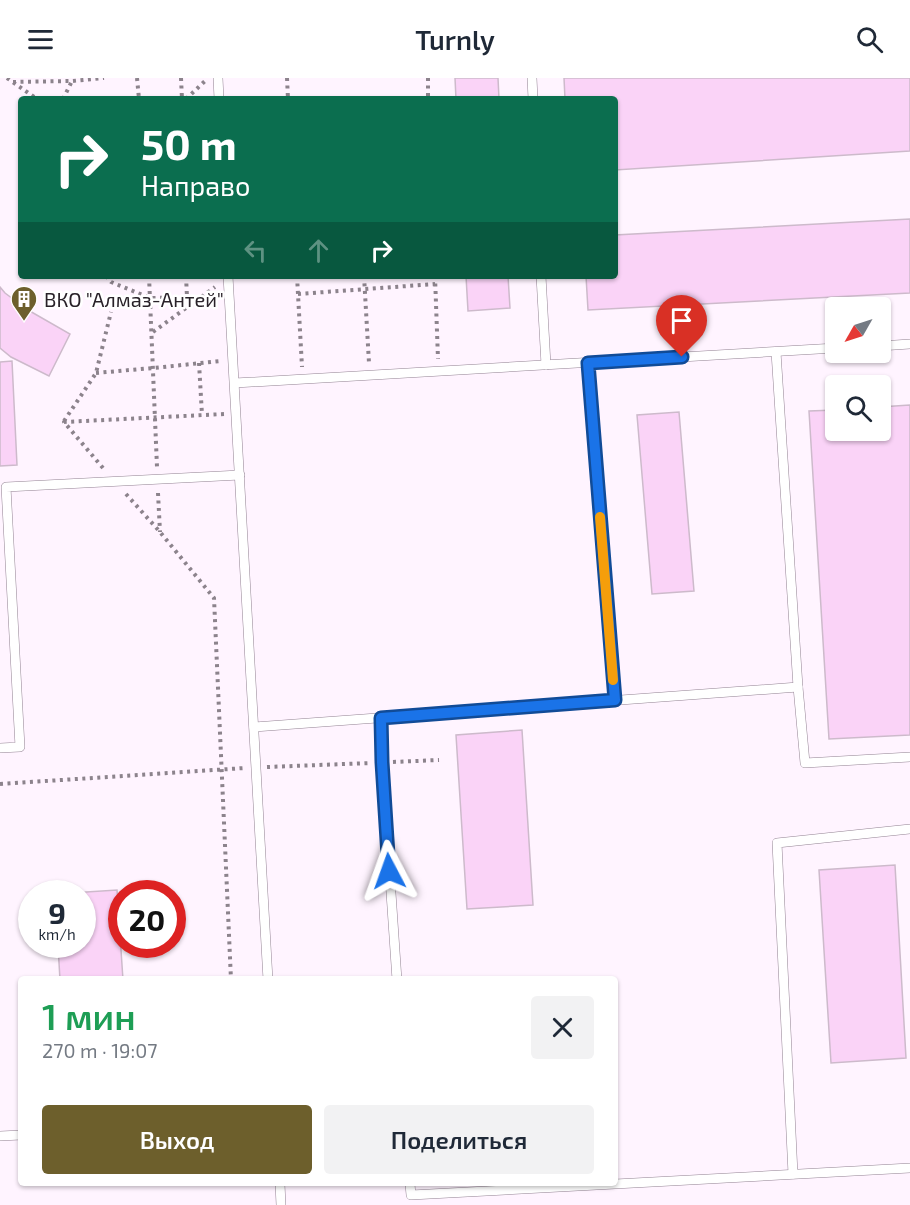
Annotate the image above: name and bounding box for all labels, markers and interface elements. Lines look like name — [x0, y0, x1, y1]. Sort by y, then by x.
icon: menu — [24, 23, 57, 56]
text: Turnly — [415, 23, 495, 55]
icon: search — [853, 23, 886, 56]
text: 50 m — [141, 118, 237, 168]
icon: right — [42, 120, 120, 198]
text: Направо — [141, 169, 250, 201]
icon: left — [239, 234, 272, 267]
icon: ahead — [302, 234, 335, 267]
icon: right — [365, 234, 398, 267]
building icon: ВКО "Алмаз-Антей" — [9, 284, 39, 322]
place label: ВКО "Алмаз-Антей" — [44, 287, 224, 311]
pin — [656, 295, 707, 357]
north arrow — [825, 297, 891, 363]
map controls — [825, 297, 891, 441]
icon: arrive — [665, 304, 698, 337]
button: search — [825, 375, 891, 441]
position arrow — [357, 839, 421, 903]
speed limit sign: 20 — [108, 880, 186, 958]
text: 9 — [48, 894, 66, 930]
text: km/h — [38, 925, 76, 943]
text: 1 мин — [42, 994, 136, 1037]
button: close — [531, 996, 594, 1059]
text: 270 m · 19:07 — [42, 1038, 158, 1062]
button: Выход — [42, 1105, 312, 1174]
button: Поделиться — [324, 1105, 594, 1174]

